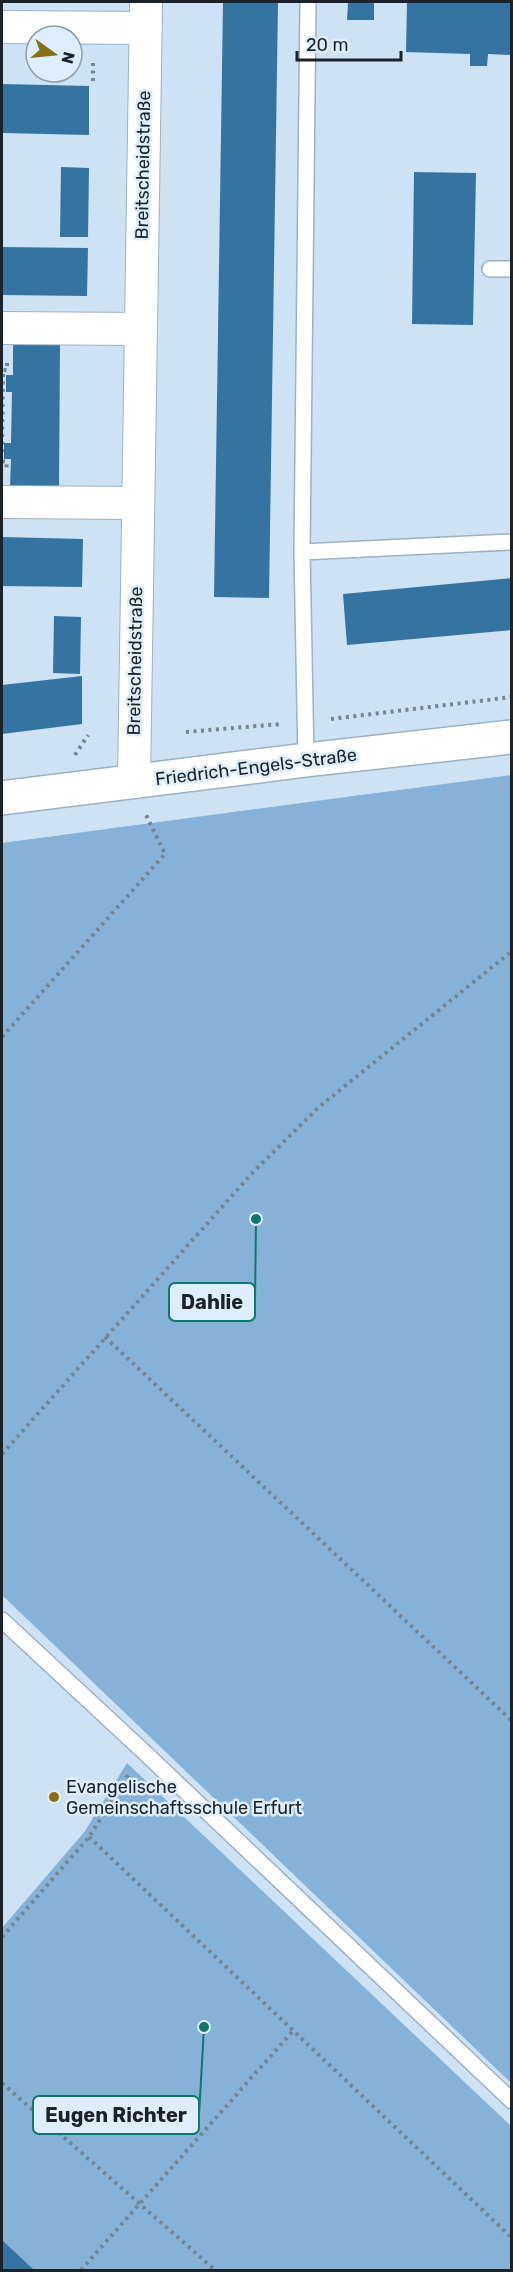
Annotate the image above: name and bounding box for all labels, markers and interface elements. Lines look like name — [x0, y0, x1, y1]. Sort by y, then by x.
north arrow — [24, 24, 84, 84]
scale bar — [297, 24, 400, 62]
text: 20 m — [306, 34, 348, 56]
text: N — [57, 50, 79, 66]
street label: Breitscheidstraße — [131, 90, 155, 240]
street label: Breitscheidstraße — [123, 586, 147, 736]
street label: Friedrich-Engels-Straße — [154, 744, 358, 790]
callout: Dahlie — [169, 1283, 255, 1321]
text: Dahlie — [181, 1290, 243, 1314]
place label: Evangelische Gemeinschaftsschule Erfurt — [66, 1776, 302, 1819]
marker: Evangelische Gemeinschaftsschule Erfurt — [47, 1790, 61, 1804]
callout: Eugen Richter — [33, 2096, 199, 2134]
text: Eugen Richter — [45, 2103, 187, 2127]

